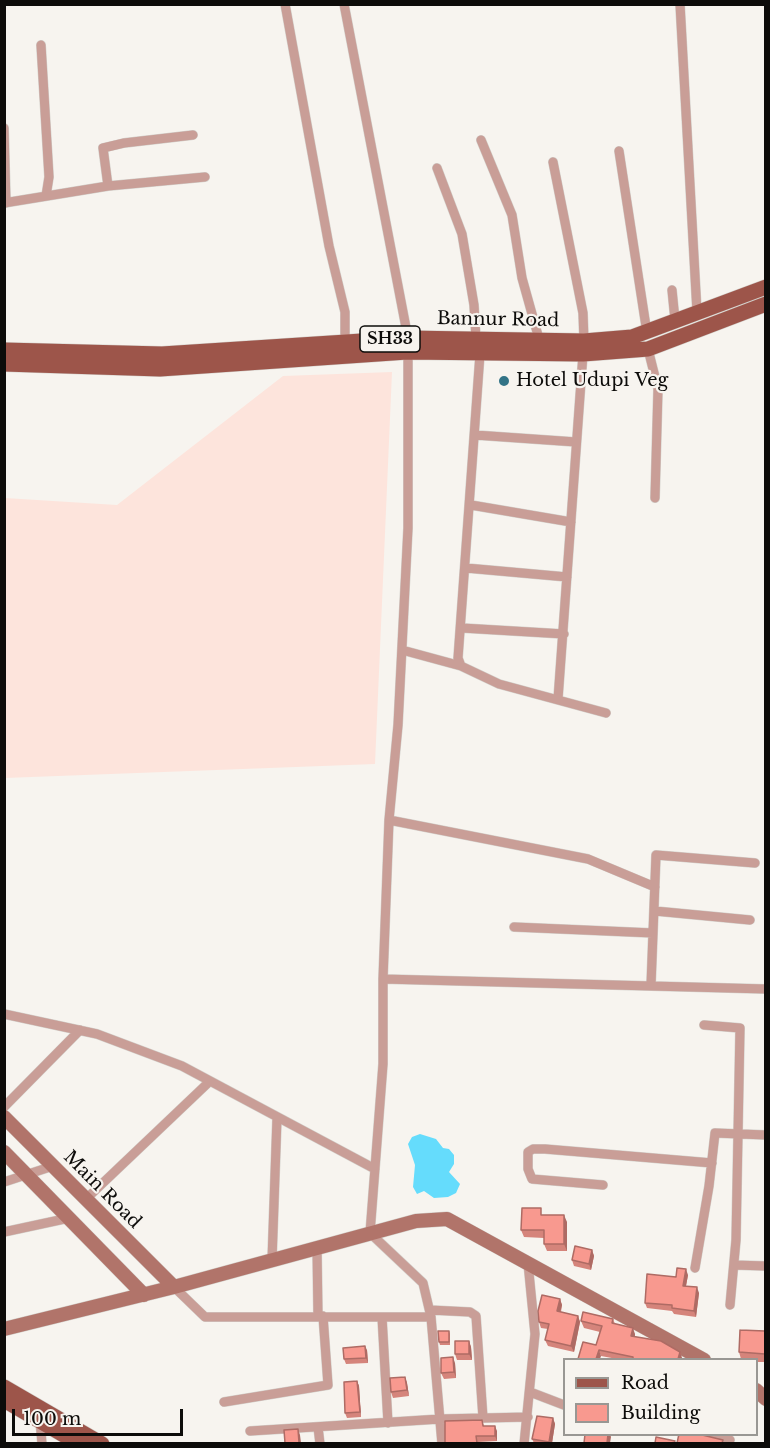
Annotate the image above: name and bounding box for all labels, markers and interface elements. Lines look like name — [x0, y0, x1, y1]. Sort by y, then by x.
street label: Bannur Road — [437, 308, 559, 332]
road number: SH33 — [360, 326, 420, 352]
place label: Hotel Udupi Veg — [516, 370, 668, 392]
marker: Hotel Udupi Veg — [497, 374, 511, 388]
street label: Main Road — [59, 1147, 145, 1233]
legend — [563, 1358, 758, 1436]
text: Road — [621, 1372, 669, 1394]
scale bar — [15, 1397, 186, 1435]
text: Building — [621, 1402, 700, 1424]
text: 100 m — [23, 1408, 81, 1430]

